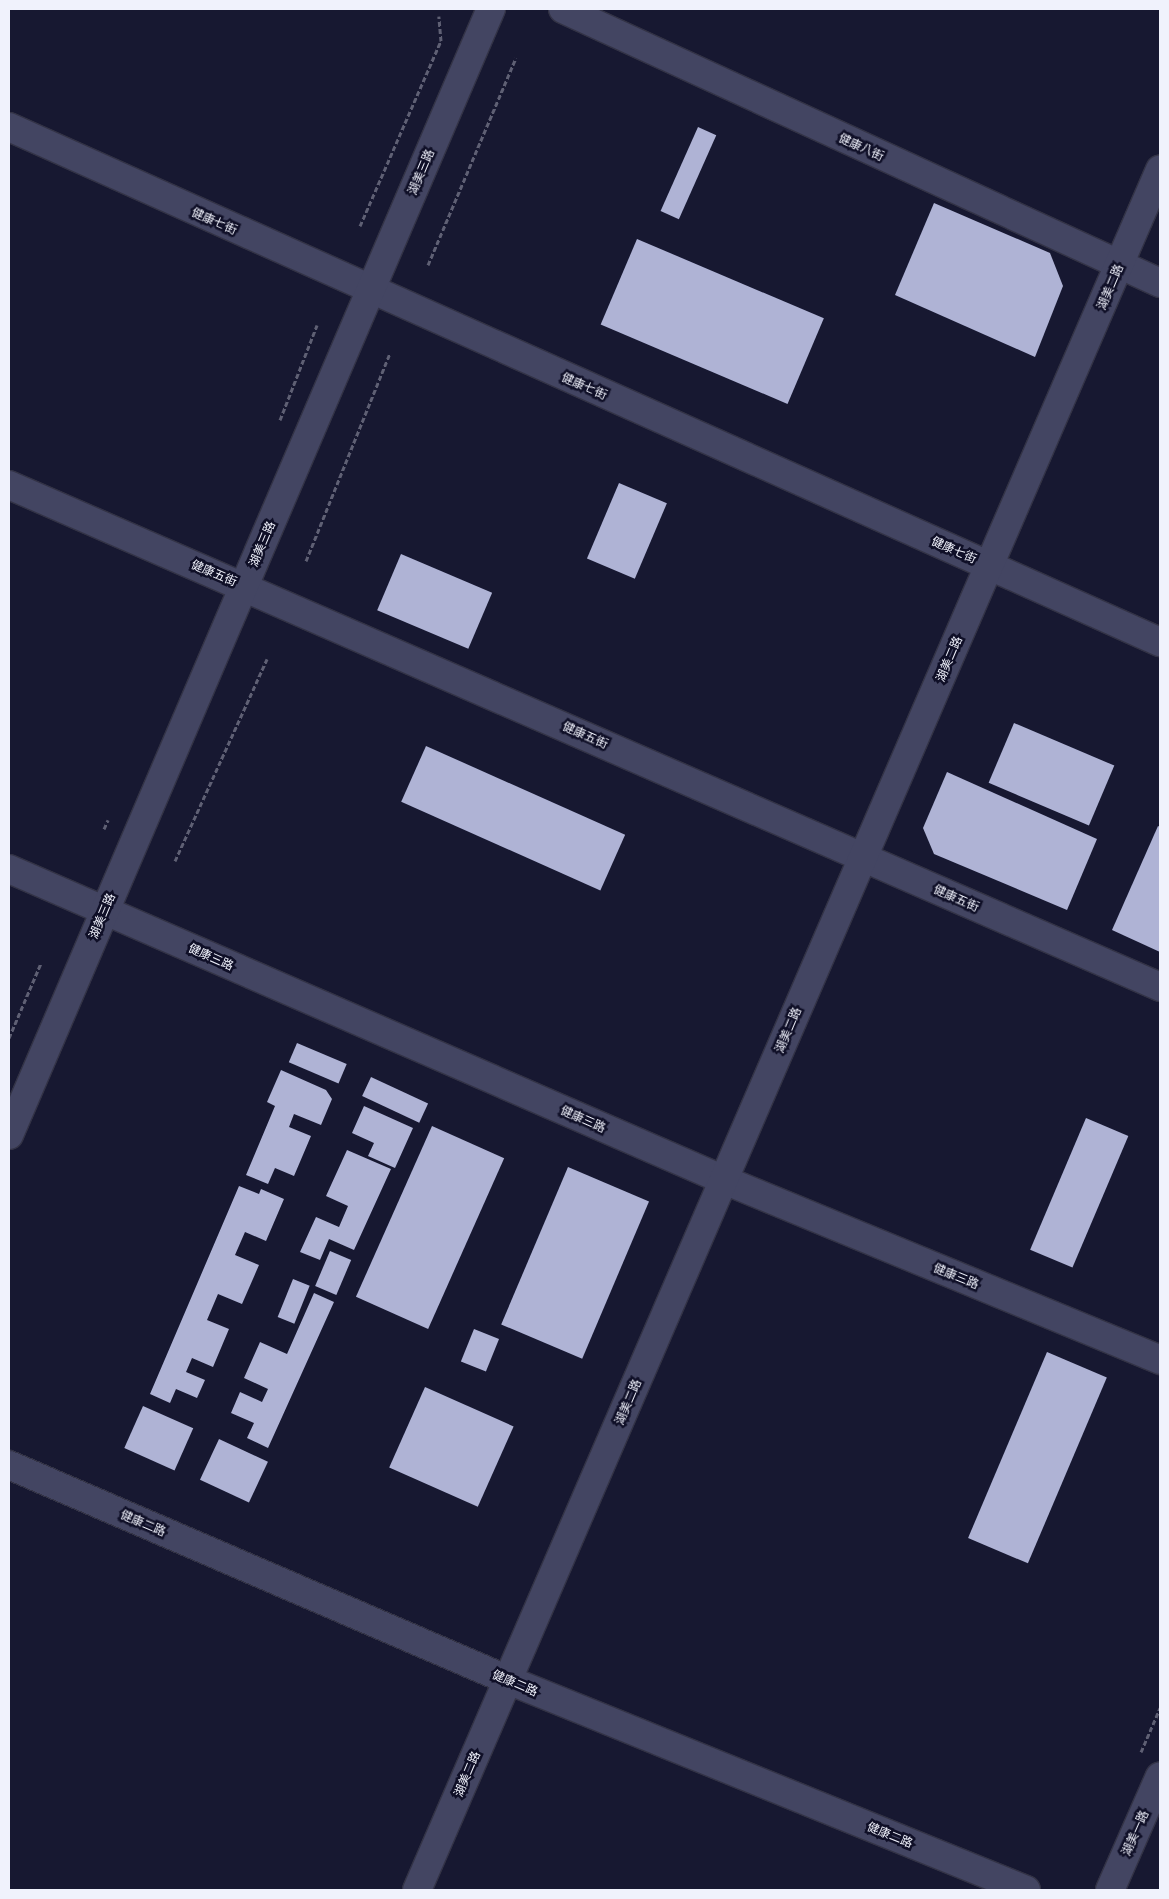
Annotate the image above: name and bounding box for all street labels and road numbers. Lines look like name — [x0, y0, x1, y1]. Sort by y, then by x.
street label: 健康八街 — [836, 130, 886, 164]
street label: 湖美三路 — [405, 147, 437, 197]
street label: 健康七街 — [189, 205, 239, 237]
street label: 湖美二路 — [1094, 262, 1126, 312]
street label: 健康七街 — [559, 370, 609, 402]
street label: 湖美三路 — [246, 519, 278, 569]
street label: 健康七街 — [929, 534, 979, 566]
street label: 健康五街 — [189, 557, 239, 589]
street label: 湖美二路 — [933, 634, 965, 684]
street label: 健康五街 — [560, 719, 610, 751]
street label: 健康五街 — [931, 882, 981, 914]
street label: 湖美三路 — [86, 891, 118, 941]
street label: 健康三路 — [186, 941, 236, 973]
street label: 湖美二路 — [772, 1005, 804, 1055]
street label: 健康三路 — [558, 1103, 608, 1135]
street label: 健康三路 — [931, 1260, 981, 1292]
street label: 湖美二路 — [612, 1377, 644, 1427]
street label: 健康二路 — [118, 1507, 168, 1539]
street label: 健康二路 — [490, 1667, 540, 1699]
street label: 湖美二路 — [451, 1749, 483, 1799]
street label: 湖美一路 — [1119, 1808, 1151, 1858]
street label: 健康二路 — [865, 1819, 915, 1851]

